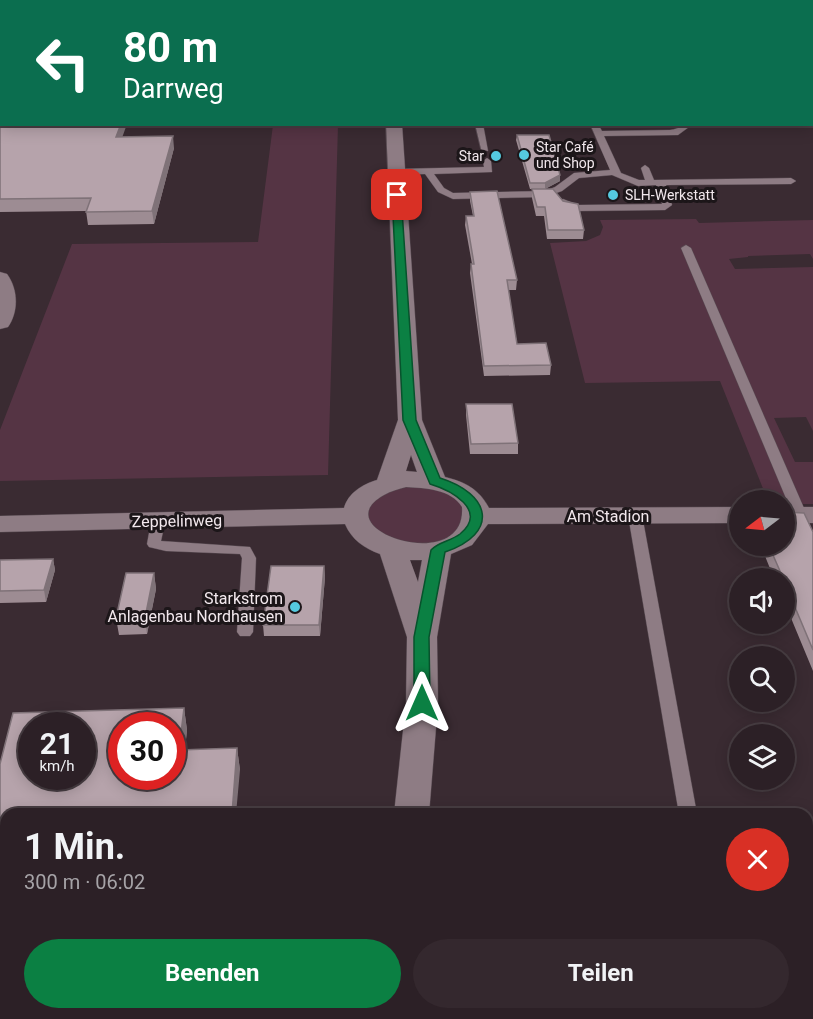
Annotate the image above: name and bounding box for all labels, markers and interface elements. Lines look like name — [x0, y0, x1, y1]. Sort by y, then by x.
text: 80 m — [123, 23, 218, 72]
icon: left — [24, 24, 102, 102]
text: Darrweg — [123, 73, 224, 105]
place label: Star Café und Shop — [536, 139, 595, 171]
place label: Star — [459, 148, 484, 164]
marker: Star Café und Shop — [517, 148, 531, 162]
marker: Star — [489, 149, 503, 163]
pin — [371, 169, 422, 220]
icon: arrive — [380, 178, 413, 211]
place label: SLH-Werkstatt — [625, 187, 715, 203]
marker: SLH-Werkstatt — [606, 188, 620, 202]
north arrow — [729, 490, 795, 556]
map controls — [729, 490, 795, 790]
street label: Am Stadion — [567, 507, 649, 526]
street label: Zeppelinweg — [132, 511, 222, 531]
button: sound — [729, 568, 795, 634]
place label: Starkstrom Anlagenbau Nordhausen — [108, 589, 283, 626]
marker: Starkstrom Anlagenbau Nordhausen — [288, 600, 302, 614]
button: search — [729, 646, 795, 712]
position arrow — [390, 671, 454, 735]
speed limit sign: 30 — [108, 712, 186, 790]
button: layers — [729, 724, 795, 790]
text: 21 — [40, 726, 74, 761]
text: km/h — [39, 757, 75, 775]
text: 1 Min. — [24, 826, 125, 868]
button: close — [726, 828, 789, 891]
text: 300 m · 06:02 — [24, 870, 145, 894]
button: Beenden — [24, 939, 401, 1008]
button: Teilen — [413, 939, 789, 1008]

